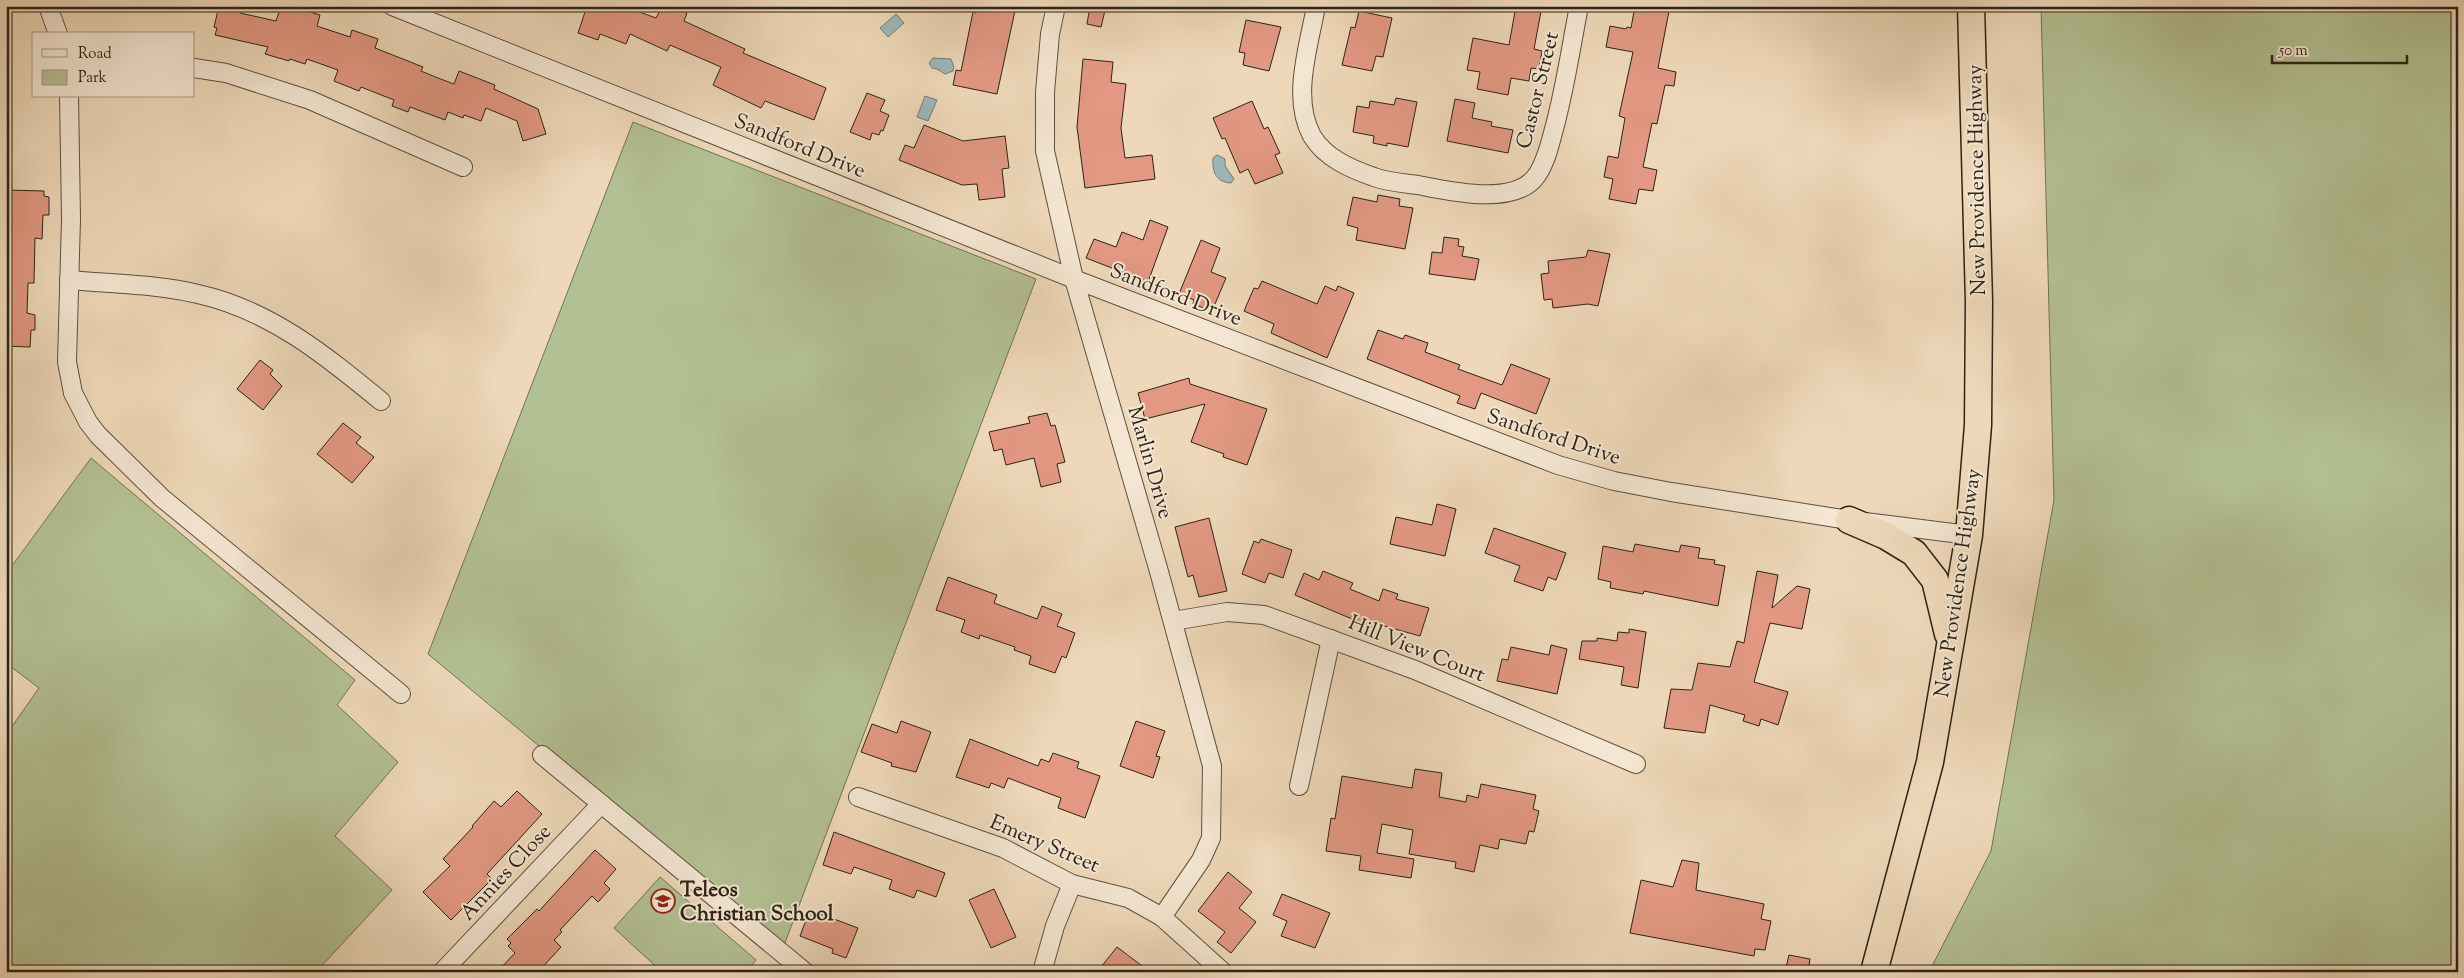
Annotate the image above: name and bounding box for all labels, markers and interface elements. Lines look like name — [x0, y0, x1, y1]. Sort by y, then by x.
street label: Castor Street — [1510, 29, 1568, 152]
legend — [32, 32, 195, 98]
scale bar — [2272, 32, 2406, 64]
text: 50 m — [2278, 41, 2308, 62]
text: Road — [78, 44, 112, 65]
street label: New Providence Highway — [1961, 64, 1995, 296]
text: Park — [78, 68, 107, 89]
street label: Sandford Drive — [729, 107, 869, 187]
street label: Sandford Drive — [1105, 257, 1246, 335]
street label: Sandford Drive — [1482, 402, 1624, 474]
street label: Marlin Drive — [1119, 403, 1179, 522]
street label: New Providence Highway — [1928, 466, 1990, 700]
street label: Hill View Court — [1343, 609, 1489, 691]
street label: Emery Street — [985, 808, 1104, 881]
street label: Annies Close — [454, 818, 559, 928]
place label: Teleos Christian School — [680, 876, 834, 930]
school or university icon: Teleos Christian School — [650, 888, 676, 914]

